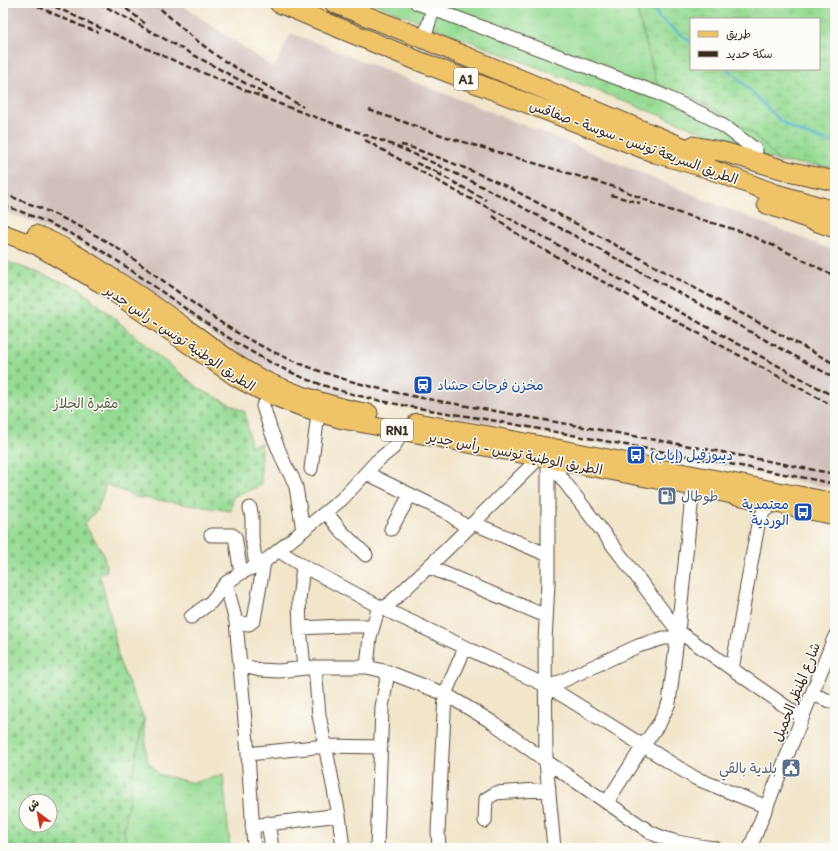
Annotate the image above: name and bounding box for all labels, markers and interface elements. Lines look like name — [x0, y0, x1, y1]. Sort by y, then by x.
legend — [690, 18, 820, 70]
text: طريق — [726, 27, 751, 41]
text: سكة حديد — [726, 47, 773, 61]
road number: A1 — [454, 68, 478, 90]
street label: الطريق السريعة تونس - سوسة - صفاقس — [527, 97, 740, 188]
street label: الطريق الوطنية تونس - رأس جدير — [100, 281, 258, 395]
station icon: مخزن فرحات حشاد — [412, 374, 434, 396]
place label: مخزن فرحات حشاد — [437, 377, 544, 394]
park label: مقبرة الجلاز — [52, 395, 119, 412]
road number: RN1 — [381, 419, 413, 441]
street label: الطريق الوطنية تونس - رأس جدير — [425, 428, 604, 479]
bus stop icon: ديبوزفيل (إياب) — [625, 444, 647, 466]
place label: ديبوزفيل (إياب) — [650, 447, 733, 464]
fuel station icon: طوطال — [656, 485, 678, 507]
place label: طوطال — [681, 488, 718, 505]
place label: معتمدية الوردية — [742, 496, 789, 529]
bus stop icon: معتمدية الوردية — [792, 501, 814, 523]
street label: شارع المنظر الجميل — [769, 640, 825, 745]
public building icon: بلدية بالڤي — [780, 757, 802, 779]
place label: بلدية بالڤي — [719, 760, 777, 781]
north arrow — [18, 793, 58, 833]
text: ش — [24, 796, 42, 814]

